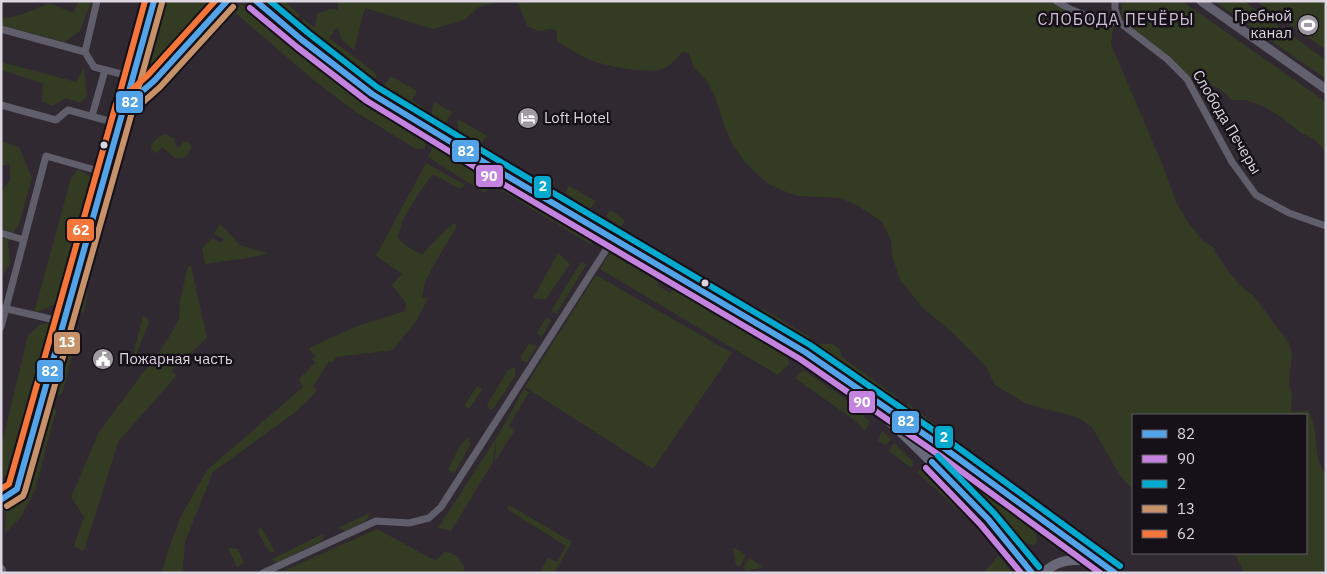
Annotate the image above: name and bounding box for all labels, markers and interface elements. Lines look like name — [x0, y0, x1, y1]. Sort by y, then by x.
place label: Гребной канал — [1234, 6, 1292, 42]
district label: СЛОБОДА ПЕЧЁРЫ — [1038, 9, 1194, 29]
sports icon: Гребной канал — [1296, 13, 1320, 37]
street label: Слобода Печеры — [1189, 66, 1266, 177]
line badge: 82 — [115, 90, 144, 114]
text: 82 — [122, 93, 138, 111]
hotel icon: Loft Hotel — [516, 106, 540, 130]
place label: Loft Hotel — [544, 108, 610, 127]
line badge: 82 — [451, 139, 480, 163]
unlabelled marker — [99, 140, 109, 150]
text: 82 — [458, 142, 474, 160]
line badge: 90 — [475, 164, 504, 188]
text: 90 — [481, 167, 497, 185]
line badge: 2 — [533, 175, 552, 199]
text: 2 — [539, 177, 547, 195]
line badge: 62 — [66, 218, 95, 242]
text: 62 — [73, 221, 89, 239]
unlabelled marker — [700, 278, 710, 288]
line badge: 13 — [53, 331, 81, 355]
text: 13 — [59, 333, 75, 351]
public building icon: Пожарная часть — [91, 347, 115, 371]
place label: Пожарная часть — [119, 349, 233, 368]
line badge: 82 — [36, 359, 64, 383]
text: 82 — [42, 362, 58, 380]
line badge: 90 — [848, 390, 876, 414]
text: 90 — [854, 393, 870, 411]
line badge: 82 — [891, 410, 920, 434]
text: 82 — [898, 412, 914, 430]
legend — [1132, 414, 1307, 554]
text: 82 — [1177, 424, 1195, 443]
line badge: 2 — [934, 425, 954, 449]
text: 2 — [940, 428, 948, 446]
text: 90 — [1177, 449, 1195, 468]
text: 2 — [1177, 474, 1186, 493]
text: 13 — [1177, 499, 1195, 518]
text: 62 — [1177, 524, 1195, 543]

